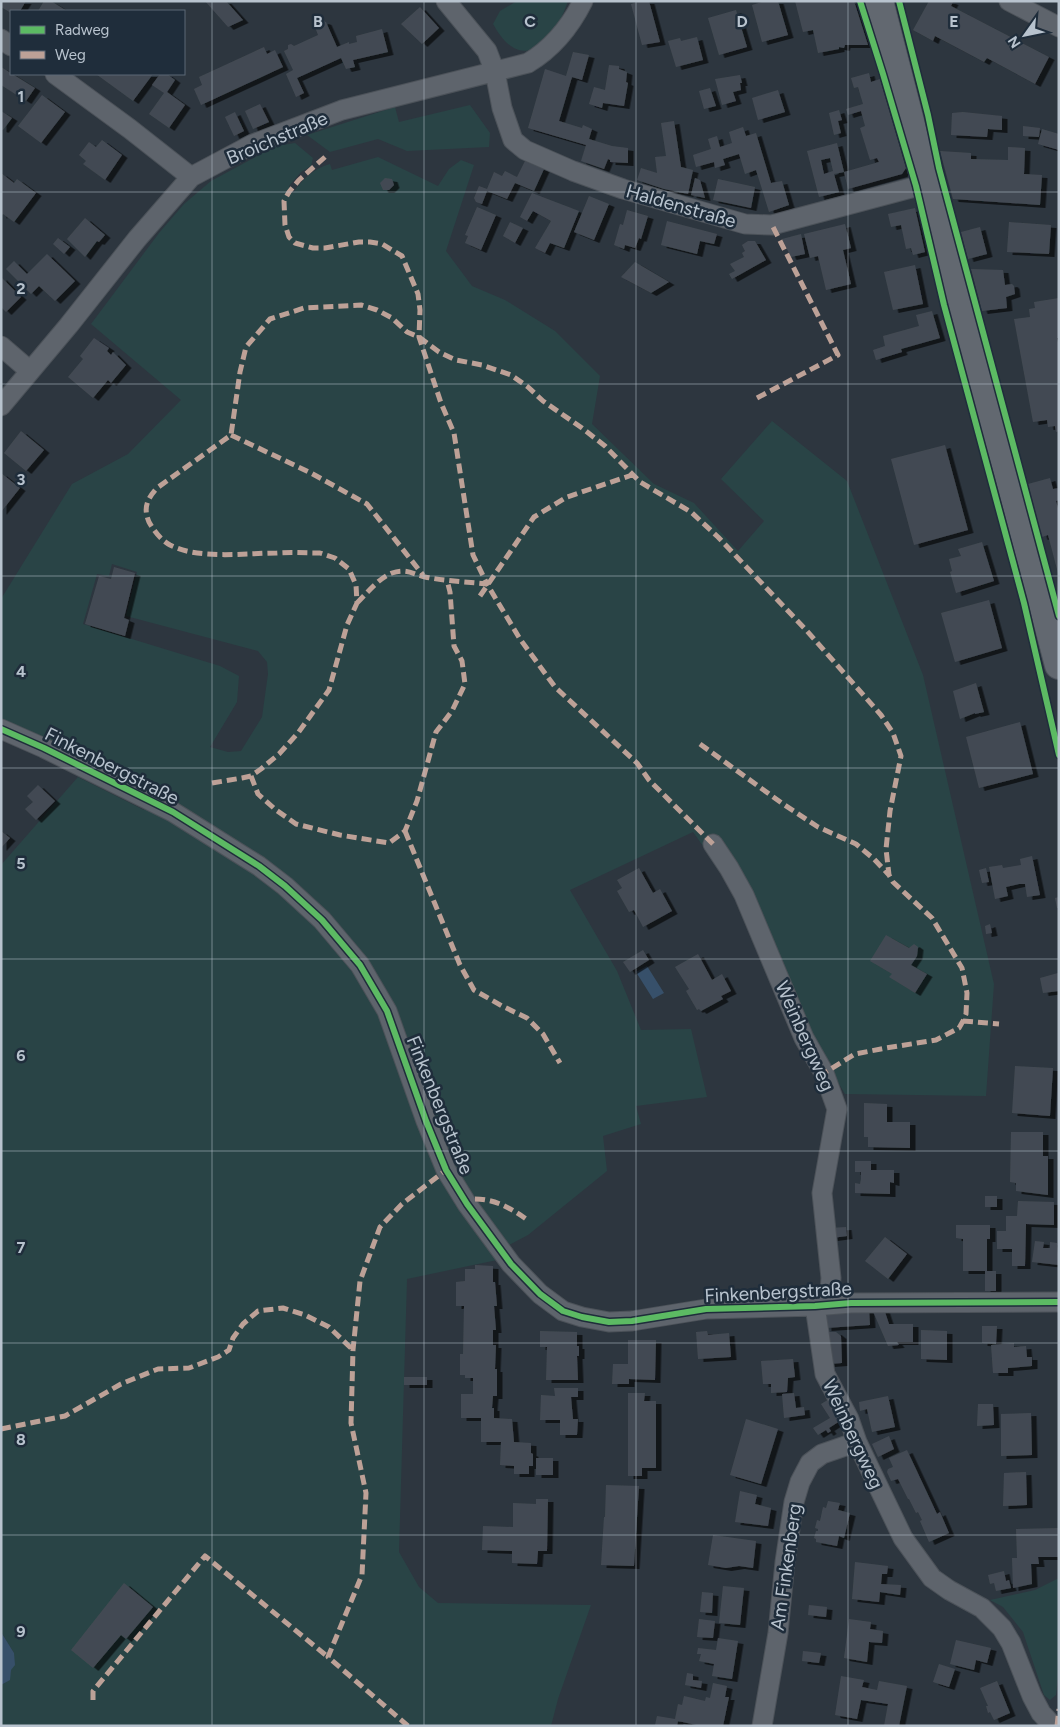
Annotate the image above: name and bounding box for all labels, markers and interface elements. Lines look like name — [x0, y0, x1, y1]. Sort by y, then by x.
legend — [10, 10, 185, 75]
north arrow — [1000, 10, 1050, 60]
text: B — [313, 12, 323, 31]
text: C — [524, 12, 536, 31]
text: D — [736, 12, 748, 31]
text: E — [949, 12, 959, 31]
text: Radweg — [55, 21, 109, 39]
text: N — [1004, 33, 1025, 51]
text: Weg — [55, 46, 86, 64]
text: 1 — [18, 87, 24, 106]
street label: Broichstraße — [223, 106, 331, 170]
street label: Haldenstraße — [623, 179, 739, 233]
text: 2 — [16, 279, 26, 298]
text: 3 — [17, 470, 26, 489]
text: 4 — [16, 662, 26, 681]
street label: Finkenbergstraße — [41, 722, 183, 810]
text: 5 — [16, 854, 26, 873]
street label: Weinbergweg — [770, 977, 840, 1095]
street label: Finkenbergstraße — [402, 1032, 478, 1178]
text: 6 — [16, 1046, 26, 1065]
text: 7 — [17, 1238, 26, 1257]
street label: Finkenbergstraße — [704, 1277, 852, 1307]
street label: Weinbergweg — [818, 1376, 888, 1492]
text: 8 — [16, 1430, 26, 1449]
street label: Am Finkenberg — [766, 1502, 806, 1632]
text: 9 — [16, 1622, 26, 1641]

